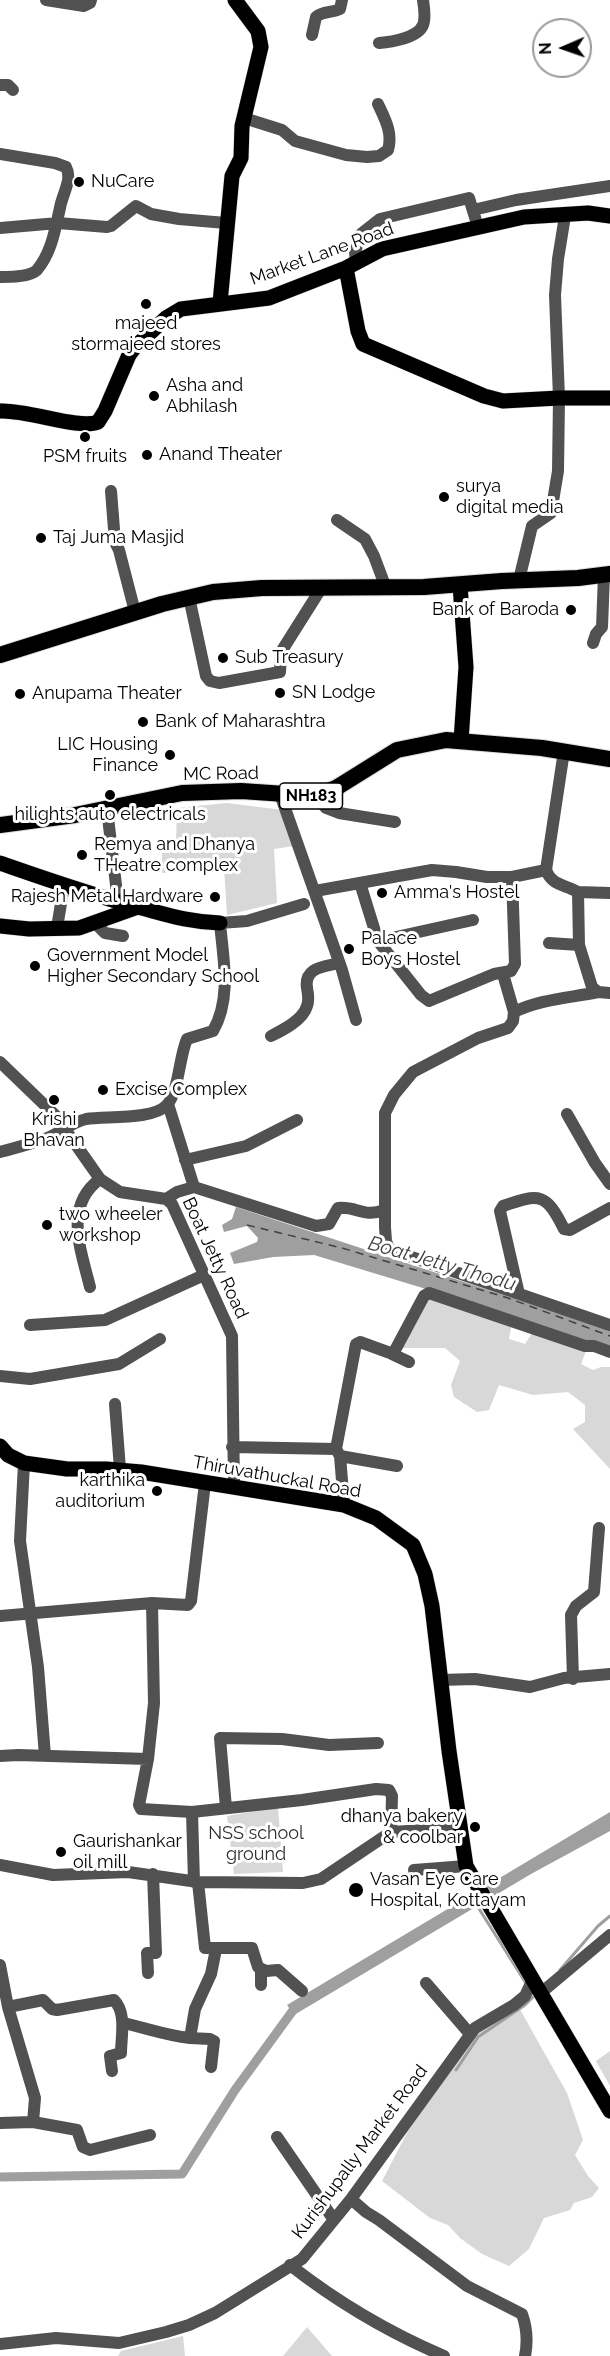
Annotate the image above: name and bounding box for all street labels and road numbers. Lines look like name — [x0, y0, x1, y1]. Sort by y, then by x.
street label: Market Lane Road — [247, 218, 397, 290]
street label: MC Road — [183, 763, 259, 785]
road number: NH183 — [280, 783, 342, 809]
street label: Boat Jetty Road — [177, 1194, 253, 1322]
street label: Thiruvathuckal Road — [191, 1452, 363, 1502]
street label: Kurishupally Market Road — [288, 2061, 432, 2243]

